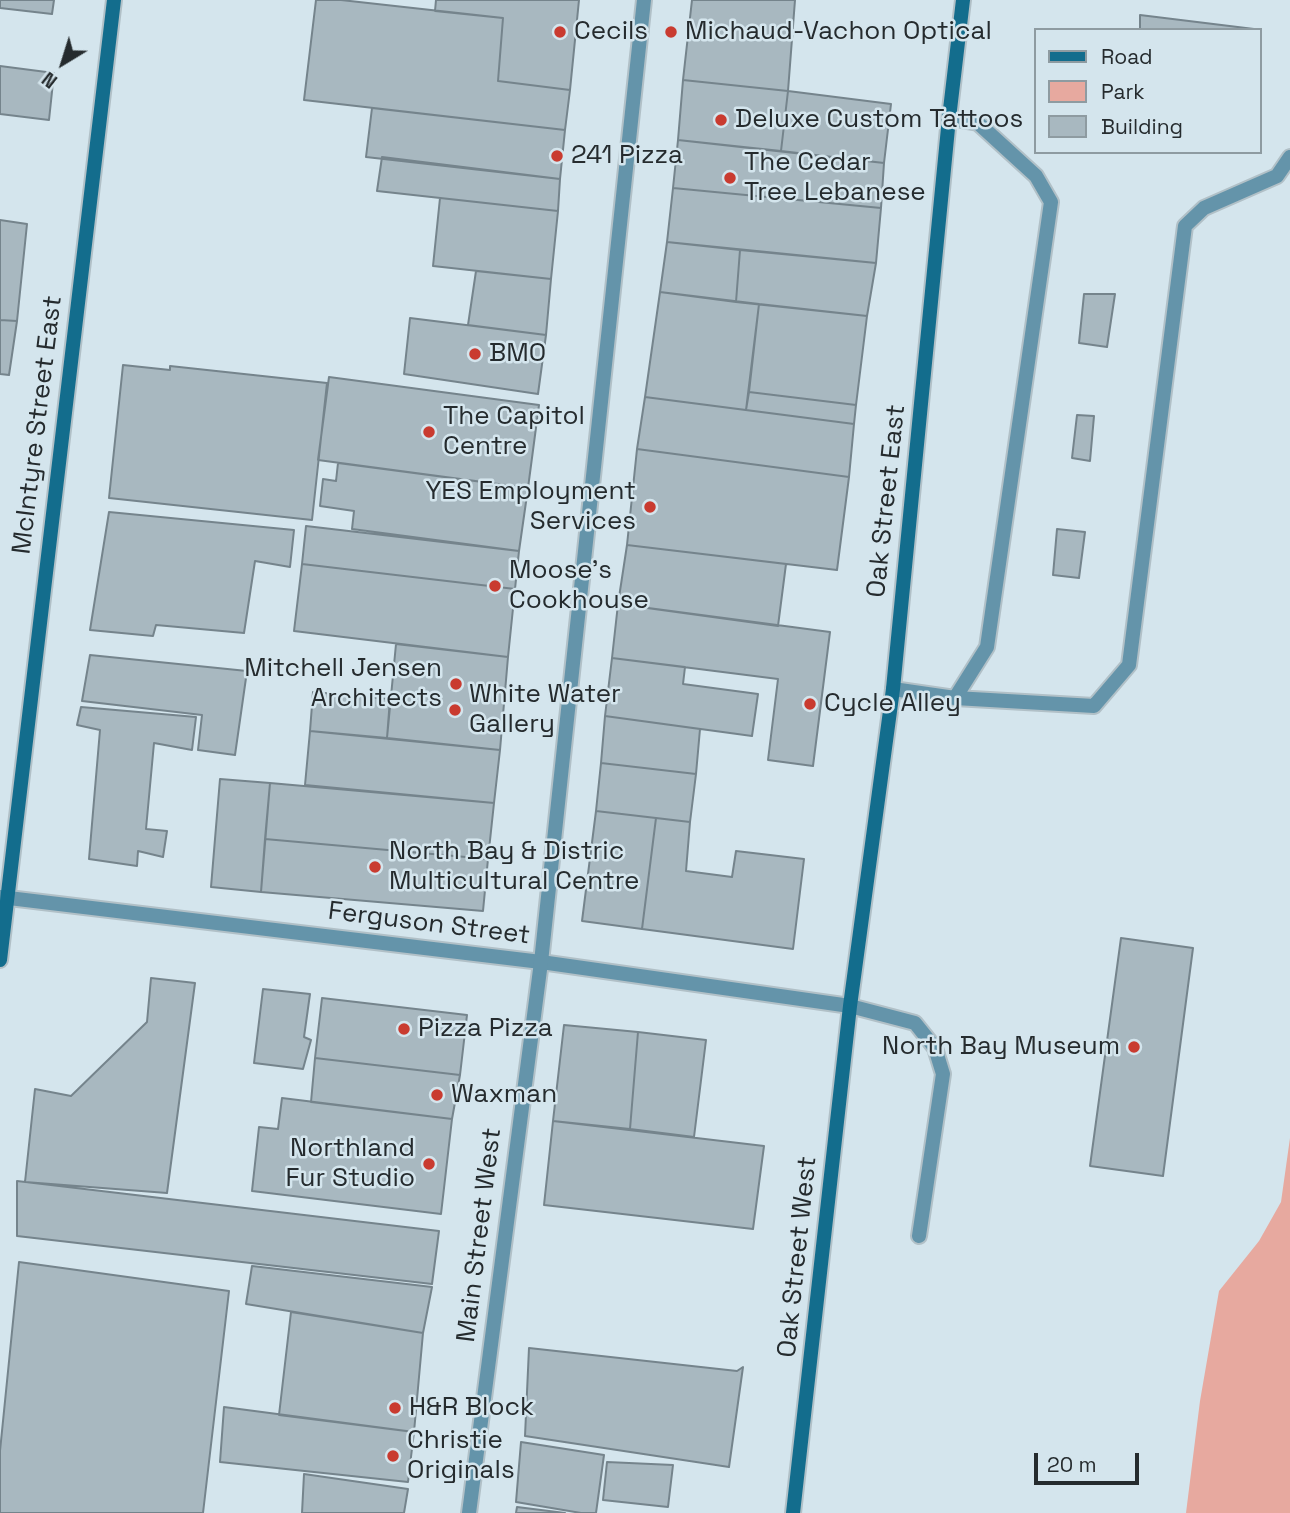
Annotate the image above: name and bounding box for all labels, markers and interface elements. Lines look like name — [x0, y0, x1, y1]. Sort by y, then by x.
place label: Cecils — [574, 16, 648, 48]
place label: Michaud-Vachon Optical — [685, 16, 992, 48]
marker: Cecils — [552, 24, 568, 40]
marker: Michaud-Vachon Optical — [663, 24, 679, 40]
north arrow — [28, 28, 98, 98]
legend — [1034, 28, 1262, 154]
text: Road — [1101, 43, 1153, 70]
text: N — [37, 66, 62, 94]
text: Park — [1101, 78, 1145, 105]
place label: Deluxe Custom Tattoos — [735, 104, 1023, 136]
marker: Deluxe Custom Tattoos — [713, 112, 729, 128]
text: Building — [1101, 113, 1183, 140]
place label: 241 Pizza — [571, 140, 683, 172]
place label: The Cedar Tree Lebanese — [744, 147, 926, 208]
marker: 241 Pizza — [549, 148, 565, 164]
marker: The Cedar Tree Lebanese — [722, 170, 738, 186]
street label: McIntyre Street East — [7, 294, 69, 556]
place label: BMO — [489, 338, 546, 370]
marker: BMO — [467, 346, 483, 362]
place label: The Capitol Centre — [443, 401, 585, 462]
street label: Oak Street East — [861, 403, 913, 599]
marker: The Capitol Centre — [421, 424, 437, 440]
place label: YES Employment Services — [426, 476, 636, 538]
marker: YES Employment Services — [642, 499, 658, 515]
place label: Moose's Cookhouse — [509, 555, 649, 616]
marker: Moose's Cookhouse — [487, 578, 503, 594]
place label: Mitchell Jensen Architects — [244, 653, 442, 714]
marker: Mitchell Jensen Architects — [448, 676, 464, 692]
place label: White Water Gallery — [469, 679, 621, 740]
place label: Cycle Alley — [824, 688, 961, 720]
marker: Cycle Alley — [802, 696, 818, 712]
marker: White Water Gallery — [447, 702, 463, 718]
place label: North Bay & Distric Multicultural Centre — [389, 836, 640, 898]
marker: North Bay & Distric Multicultural Centre — [367, 859, 383, 875]
street label: Ferguson Street — [326, 896, 532, 952]
place label: Pizza Pizza — [418, 1013, 553, 1045]
marker: Pizza Pizza — [396, 1021, 412, 1037]
place label: North Bay Museum — [882, 1031, 1120, 1063]
marker: North Bay Museum — [1126, 1039, 1142, 1055]
place label: Waxman — [451, 1079, 557, 1111]
marker: Waxman — [429, 1087, 445, 1103]
street label: Main Street West — [451, 1126, 509, 1344]
place label: Northland Fur Studio — [286, 1133, 415, 1194]
street label: Oak Street West — [772, 1155, 824, 1359]
marker: Northland Fur Studio — [421, 1156, 437, 1172]
place label: H&R Block — [409, 1392, 534, 1424]
marker: H&R Block — [387, 1400, 403, 1416]
place label: Christie Originals — [407, 1425, 515, 1486]
scale bar — [1038, 1440, 1143, 1484]
marker: Christie Originals — [385, 1448, 401, 1464]
text: 20 m — [1047, 1451, 1097, 1478]

